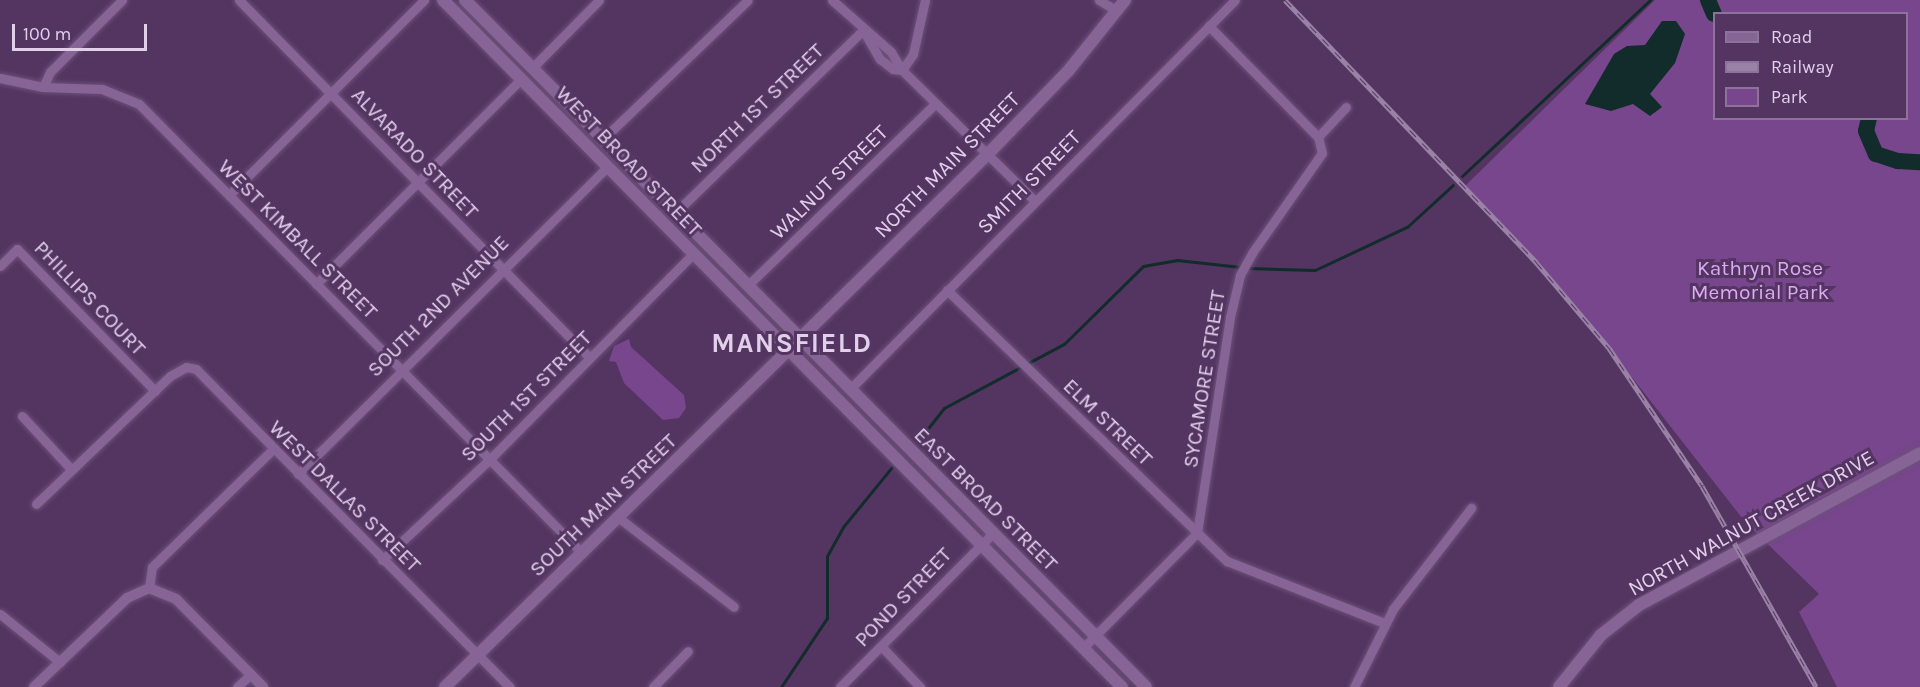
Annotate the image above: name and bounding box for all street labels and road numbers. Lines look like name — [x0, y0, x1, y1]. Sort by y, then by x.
street label: NORTH 1ST STREET — [685, 38, 829, 178]
street label: WEST BROAD STREET — [551, 81, 707, 241]
street label: ALVARADO STREET — [346, 83, 484, 223]
street label: NORTH MAIN STREET — [869, 87, 1025, 243]
street label: WALNUT STREET — [765, 120, 893, 244]
street label: SMITH STREET — [972, 125, 1086, 239]
street label: WEST KIMBALL STREET — [213, 154, 383, 324]
street label: SOUTH 2ND AVENUE — [362, 230, 514, 382]
street label: PHILLIPS COURT — [29, 235, 151, 361]
street label: SYCAMORE STREET — [1178, 288, 1230, 470]
street label: SOUTH 1ST STREET — [455, 325, 597, 467]
street label: ELM STREET — [1058, 373, 1158, 471]
street label: WEST DALLAS STREET — [264, 415, 426, 577]
street label: EAST BROAD STREET — [909, 422, 1063, 576]
street label: SOUTH MAIN STREET — [524, 428, 682, 582]
street label: NORTH WALNUT CREEK DRIVE — [1624, 445, 1878, 601]
street label: POND STREET — [849, 542, 957, 652]

